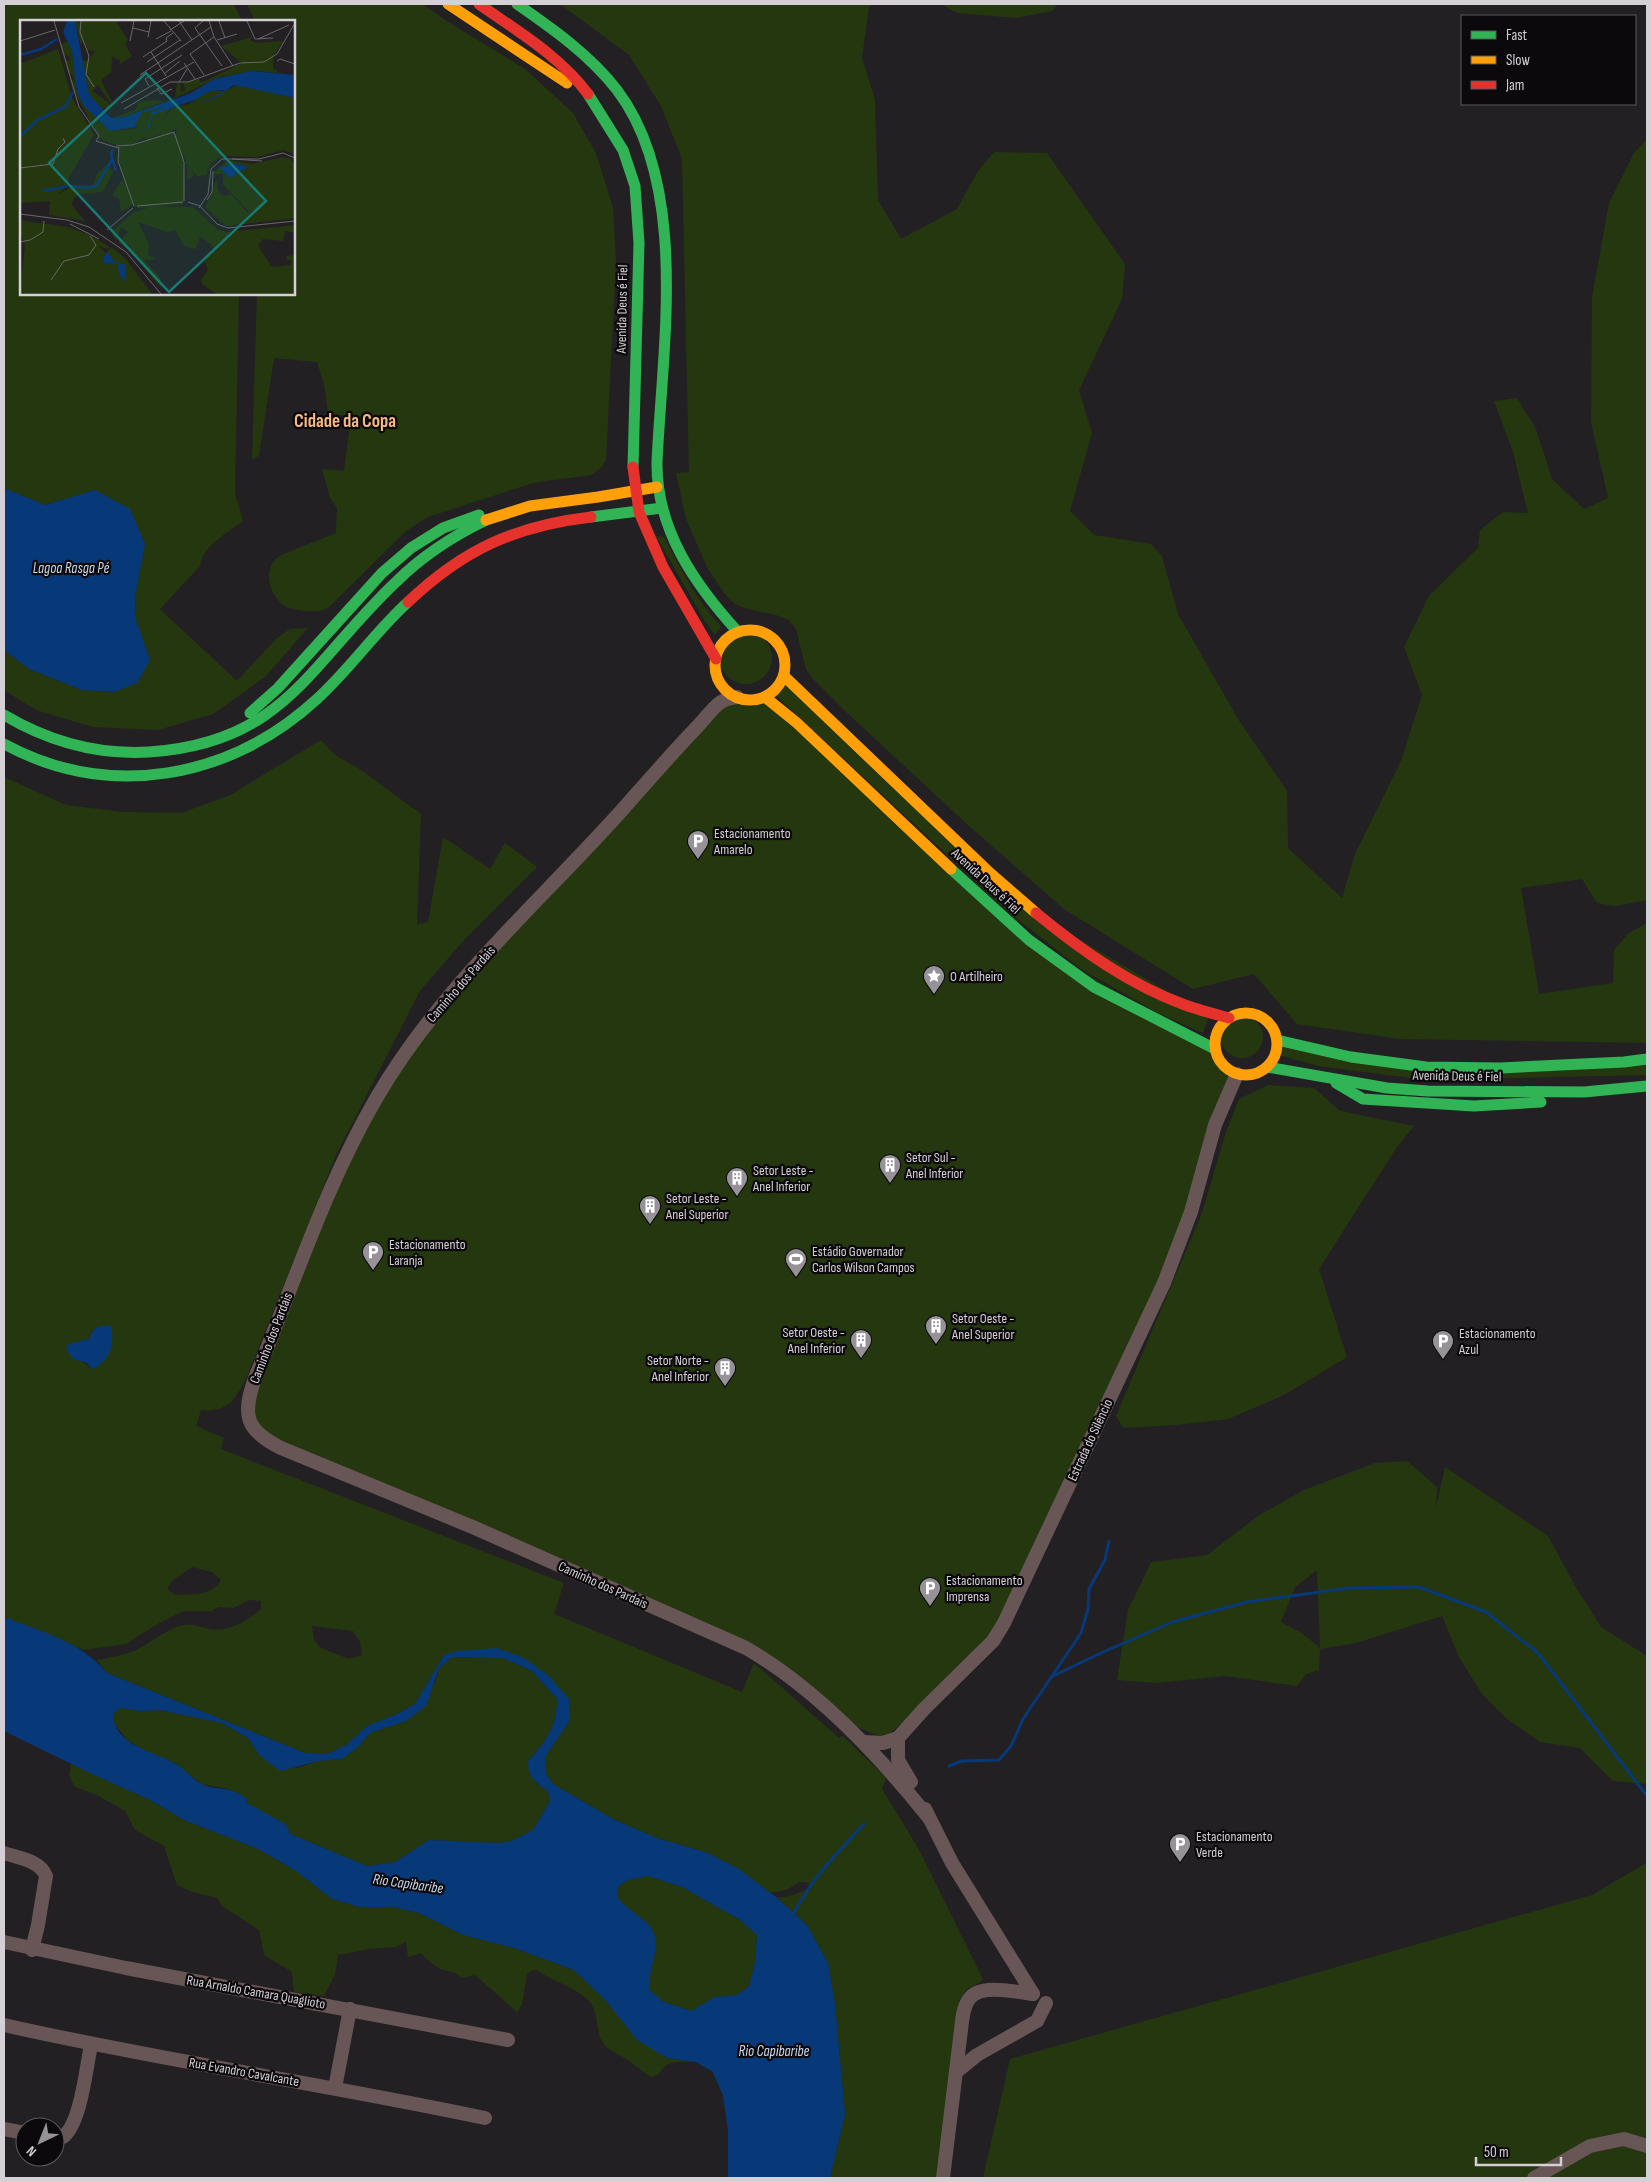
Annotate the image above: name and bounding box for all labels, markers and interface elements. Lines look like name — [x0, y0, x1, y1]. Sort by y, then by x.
legend — [1461, 15, 1636, 105]
inset map — [20, 20, 295, 295]
text: Fast — [1506, 26, 1528, 45]
text: Slow — [1506, 51, 1530, 70]
text: Jam — [1505, 76, 1524, 95]
street label: Avenida Deus é Fiel — [613, 265, 631, 354]
district label: Cidade da Copa — [294, 410, 396, 433]
water label: Lagoa Rasga Pé — [33, 559, 109, 578]
place label: Estacionamento Amarelo — [713, 825, 791, 858]
parking icon: Estacionamento Amarelo — [686, 829, 710, 860]
street label: Avenida Deus é Fiel — [947, 844, 1024, 917]
street label: Caminho dos Pardais — [423, 942, 499, 1026]
place icon: O Artilheiro — [922, 964, 946, 995]
place label: O Artilheiro — [950, 968, 1003, 985]
street label: Avenida Deus é Fiel — [1412, 1067, 1501, 1085]
place label: Setor Sul - Anel Inferior — [905, 1149, 963, 1182]
building icon: Setor Sul - Anel Inferior — [878, 1153, 902, 1184]
place label: Setor Leste - Anel Inferior — [752, 1162, 814, 1195]
building icon: Setor Leste - Anel Inferior — [725, 1166, 749, 1197]
place label: Setor Leste - Anel Superior — [665, 1190, 728, 1223]
building icon: Setor Leste - Anel Superior — [638, 1194, 662, 1225]
place label: Estacionamento Laranja — [389, 1236, 466, 1269]
parking icon: Estacionamento Laranja — [361, 1240, 385, 1271]
place label: Estádio Governador Carlos Wilson Campos — [812, 1243, 915, 1276]
sports icon: Estádio Governador Carlos Wilson Campos — [784, 1247, 808, 1278]
street label: Caminho dos Pardais — [246, 1290, 296, 1386]
place label: Setor Oeste - Anel Superior — [951, 1310, 1015, 1343]
building icon: Setor Oeste - Anel Superior — [924, 1314, 948, 1345]
place label: Setor Oeste - Anel Inferior — [782, 1324, 845, 1357]
place label: Estacionamento Azul — [1458, 1325, 1536, 1358]
building icon: Setor Oeste - Anel Inferior — [849, 1328, 873, 1359]
parking icon: Estacionamento Azul — [1431, 1329, 1455, 1360]
place label: Setor Norte - Anel Inferior — [647, 1352, 709, 1385]
building icon: Setor Norte - Anel Inferior — [713, 1356, 737, 1387]
street label: Estrada do Silêncio — [1064, 1396, 1116, 1484]
street label: Caminho dos Pardais — [556, 1558, 650, 1612]
place label: Estacionamento Imprensa — [946, 1572, 1023, 1605]
parking icon: Estacionamento Imprensa — [918, 1576, 942, 1607]
place label: Estacionamento Verde — [1196, 1828, 1273, 1861]
parking icon: Estacionamento Verde — [1168, 1832, 1192, 1863]
water label: Rio Capibaribe — [372, 1870, 445, 1898]
street label: Rua Arnaldo Camara Quaglioto — [185, 1971, 327, 2013]
water label: Rio Capibaribe — [739, 2042, 810, 2061]
street label: Rua Evandro Cavalcante — [188, 2054, 300, 2090]
north arrow — [15, 2117, 65, 2167]
scale bar — [1476, 2134, 1561, 2166]
text: N — [23, 2142, 40, 2160]
text: 50 m — [1484, 2143, 1509, 2162]

